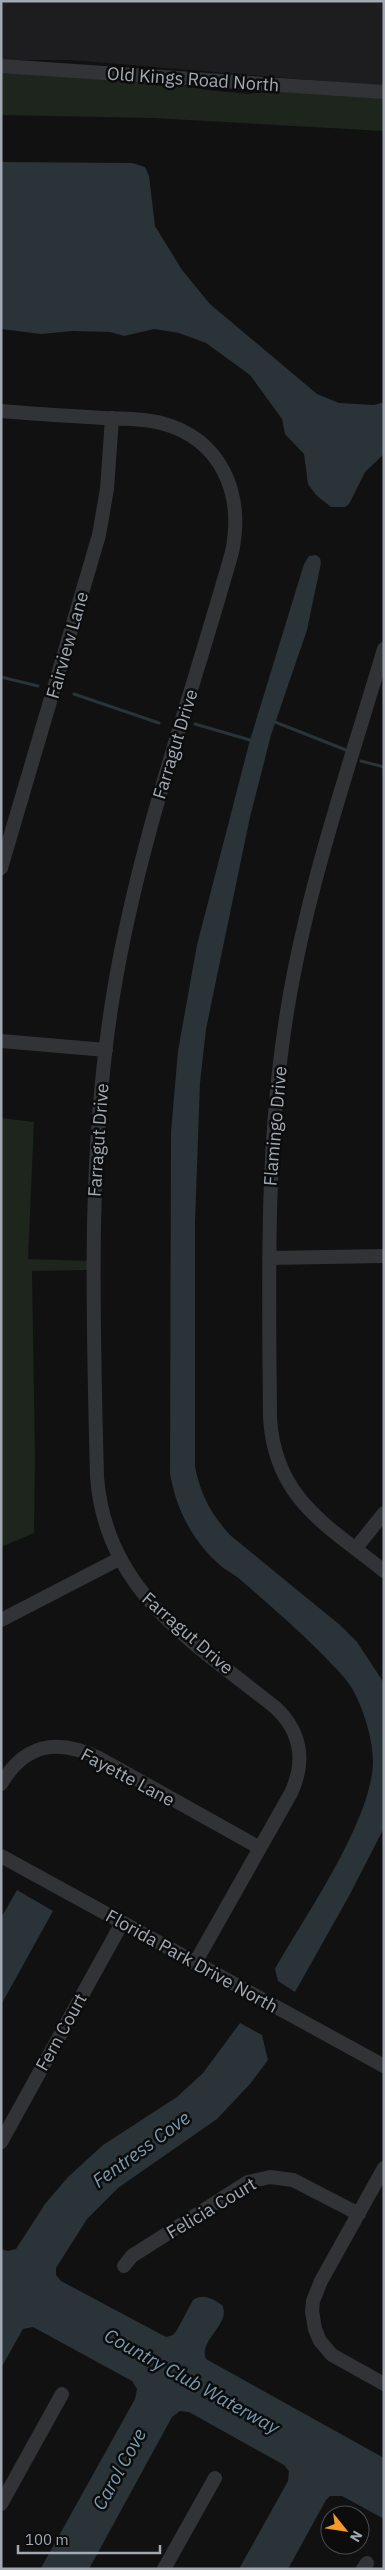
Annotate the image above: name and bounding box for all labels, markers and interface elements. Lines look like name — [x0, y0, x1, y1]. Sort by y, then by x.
street label: Old Kings Road North — [106, 62, 280, 96]
street label: Fairview Lane — [41, 589, 93, 701]
street label: Farragut Drive — [147, 686, 203, 802]
street label: Flamingo Drive — [258, 1065, 292, 1187]
street label: Farragut Drive — [83, 1082, 113, 1198]
street label: Farragut Drive — [138, 1587, 239, 1679]
street label: Fayette Lane — [77, 1743, 179, 1811]
street label: Florida Park Drive North — [102, 1904, 282, 2018]
street label: Fern Court — [30, 1989, 92, 2075]
water label: Fentress Cove — [87, 2105, 195, 2193]
street label: Felicia Court — [162, 2172, 260, 2244]
water label: Country Club Waterway — [100, 2323, 284, 2440]
water label: Carol Cove — [87, 2424, 151, 2514]
north arrow — [320, 2505, 370, 2555]
scale bar — [18, 2522, 160, 2554]
text: N — [346, 2528, 367, 2545]
text: 100 m — [25, 2530, 69, 2549]

